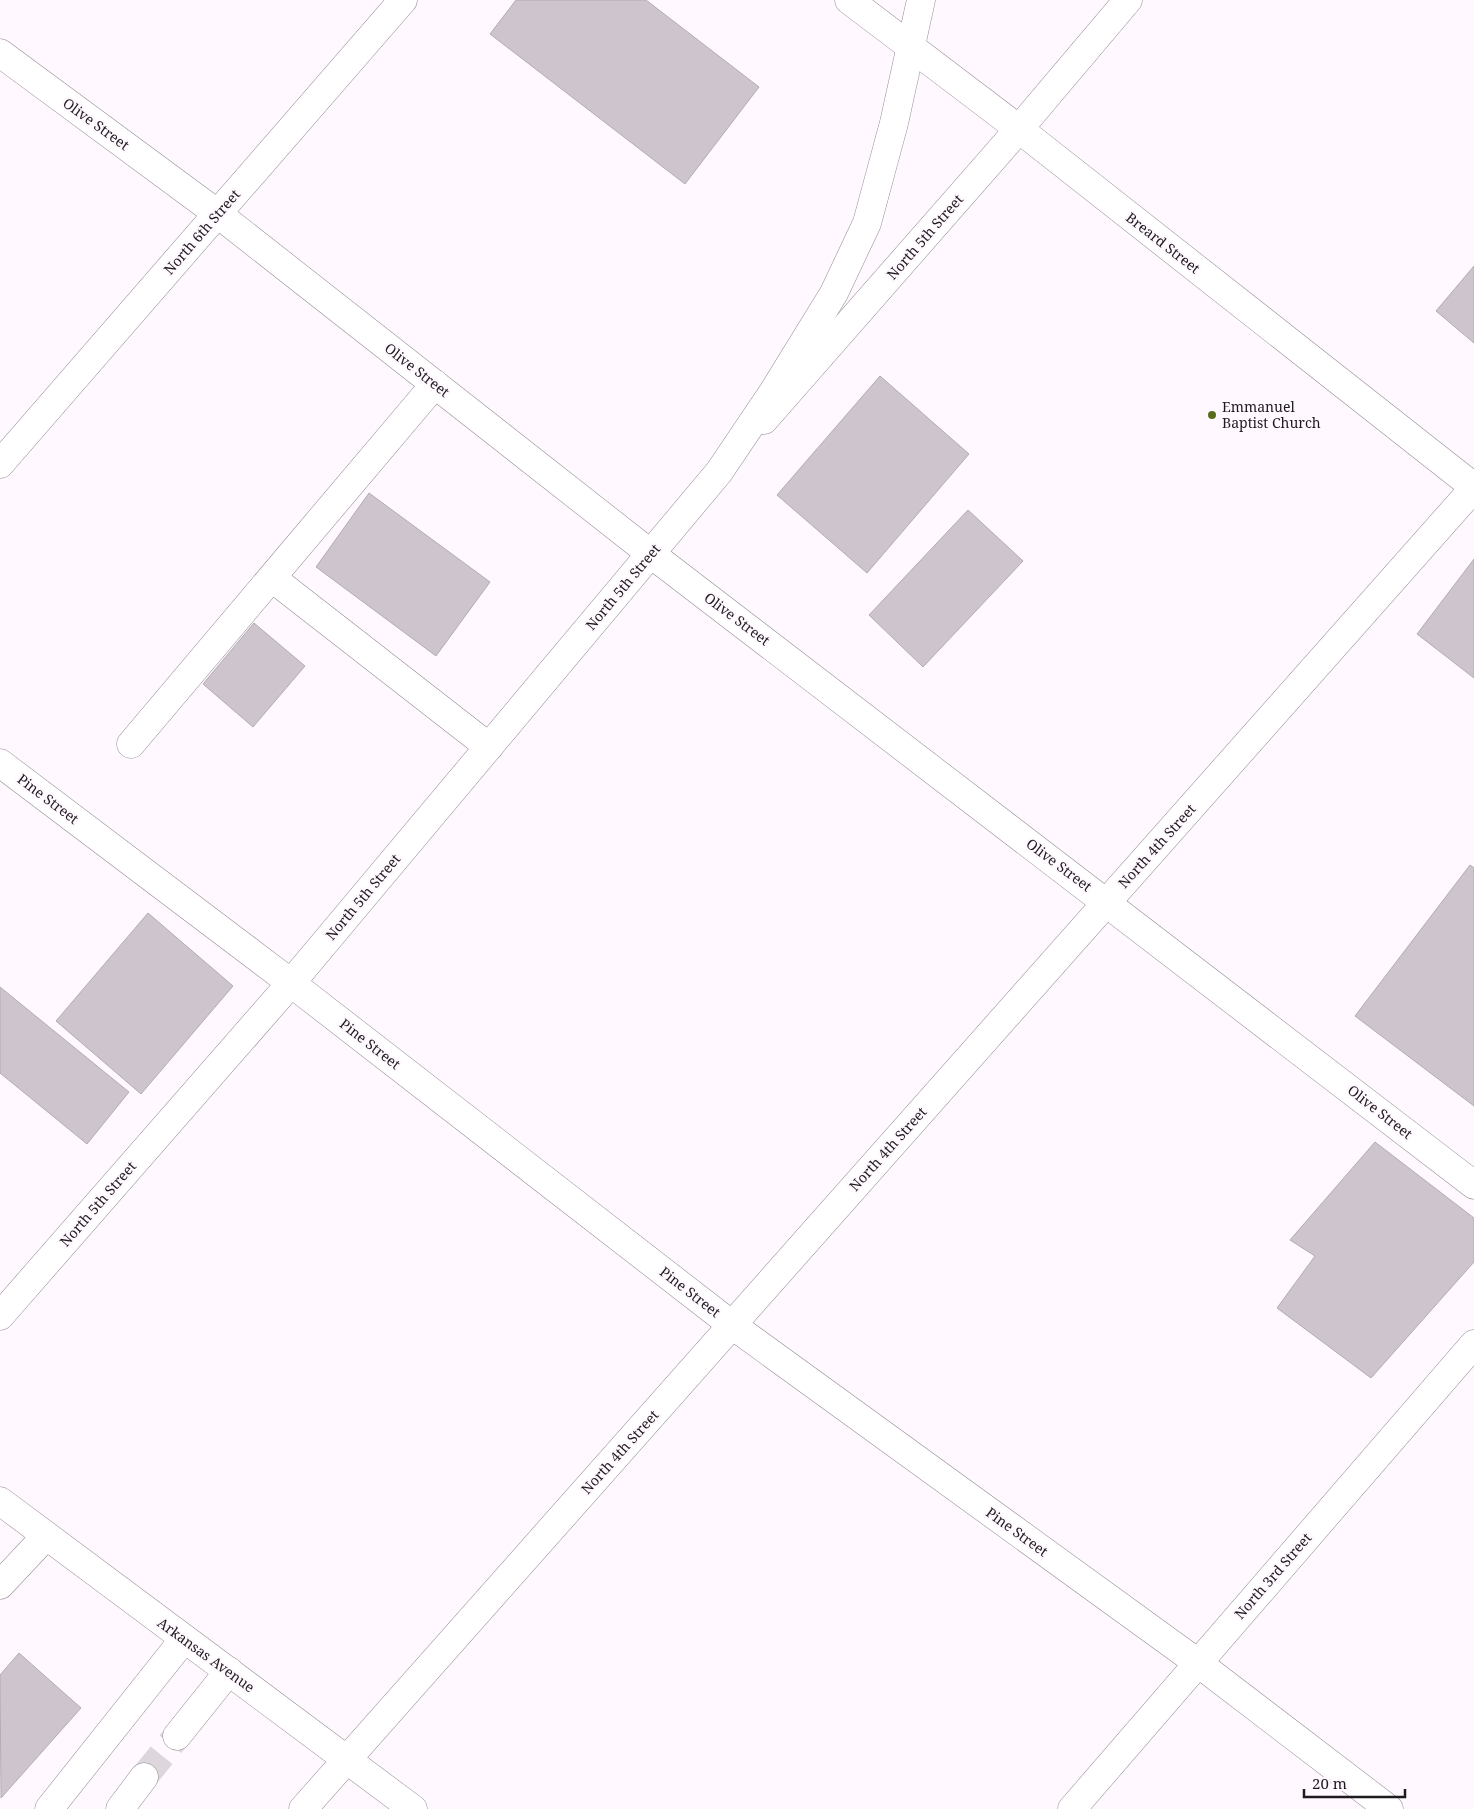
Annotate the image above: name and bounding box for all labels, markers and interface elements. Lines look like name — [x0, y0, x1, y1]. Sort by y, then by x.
street label: Olive Street — [59, 93, 133, 154]
street label: North 6th Street — [159, 185, 244, 278]
street label: North 5th Street — [882, 190, 967, 283]
street label: Breard Street — [1122, 208, 1204, 278]
street label: Olive Street — [381, 338, 454, 401]
place label: Emmanuel Baptist Church — [1222, 397, 1321, 432]
marker: Emmanuel Baptist Church — [1206, 409, 1218, 421]
street label: North 5th Street — [581, 539, 664, 634]
street label: Olive Street — [701, 588, 774, 650]
street label: Pine Street — [14, 769, 83, 828]
street label: North 4th Street — [1114, 799, 1200, 892]
street label: Olive Street — [1023, 834, 1096, 896]
street label: North 5th Street — [321, 849, 404, 944]
street label: Pine Street — [336, 1014, 405, 1073]
street label: Olive Street — [1344, 1080, 1417, 1143]
street label: North 4th Street — [845, 1102, 931, 1195]
street label: North 5th Street — [55, 1157, 140, 1250]
street label: Pine Street — [656, 1262, 725, 1321]
street label: North 4th Street — [577, 1405, 663, 1498]
street label: Pine Street — [983, 1503, 1052, 1561]
street label: North 3rd Street — [1230, 1528, 1315, 1623]
street label: Arkansas Avenue — [154, 1613, 259, 1696]
scale bar — [1304, 1766, 1405, 1798]
text: 20 m — [1312, 1773, 1347, 1793]

